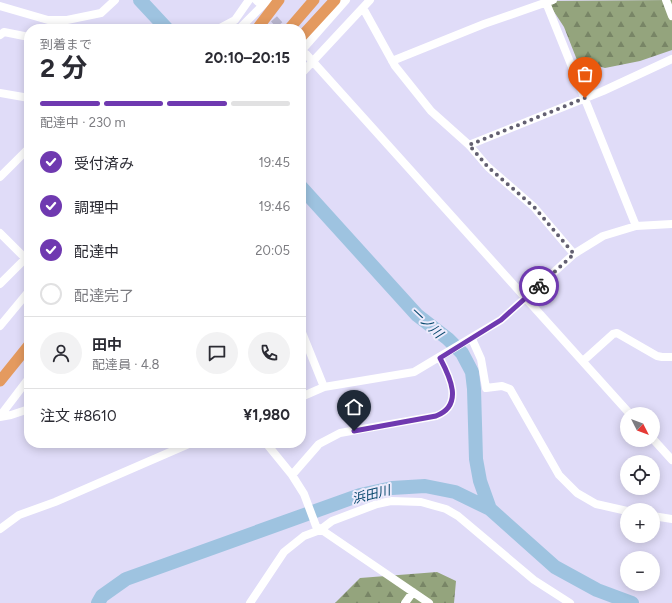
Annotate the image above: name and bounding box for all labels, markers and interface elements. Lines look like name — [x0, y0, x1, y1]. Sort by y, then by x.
text: 到着まで — [40, 37, 92, 52]
text: 20:10–20:15 — [205, 49, 290, 67]
text: 2 分 — [40, 52, 87, 84]
pin — [568, 57, 602, 98]
icon: bag — [574, 63, 596, 85]
text: 配達中 · 230 m — [40, 115, 126, 130]
icon: check — [40, 151, 62, 173]
text: 受付済み — [74, 155, 134, 173]
text: 19:45 — [258, 155, 290, 170]
icon: check — [40, 195, 62, 217]
text: 調理中 — [74, 199, 119, 217]
text: 19:46 — [259, 199, 290, 214]
icon: check — [40, 239, 62, 261]
text: 配達中 — [74, 243, 119, 261]
text: 20:05 — [255, 243, 290, 258]
courier — [519, 266, 559, 306]
icon: bike — [528, 275, 550, 297]
text: 配達完了 — [74, 287, 134, 305]
water label: 一ノ川 — [407, 304, 447, 343]
button: person — [40, 332, 82, 374]
button: chat — [196, 332, 238, 374]
button: phone — [248, 332, 290, 374]
text: 田中 — [92, 336, 122, 354]
text: 配達員 · 4.8 — [92, 357, 159, 372]
pin — [337, 390, 371, 431]
icon: home — [343, 396, 365, 418]
text: ¥1,980 — [243, 406, 290, 424]
text: 注文 #8610 — [40, 407, 117, 425]
north arrow — [620, 407, 660, 447]
map controls — [620, 407, 660, 591]
button: locate — [620, 455, 660, 495]
water label: 浜田川 — [350, 482, 394, 506]
button: + — [620, 503, 660, 543]
button: − — [620, 551, 660, 591]

